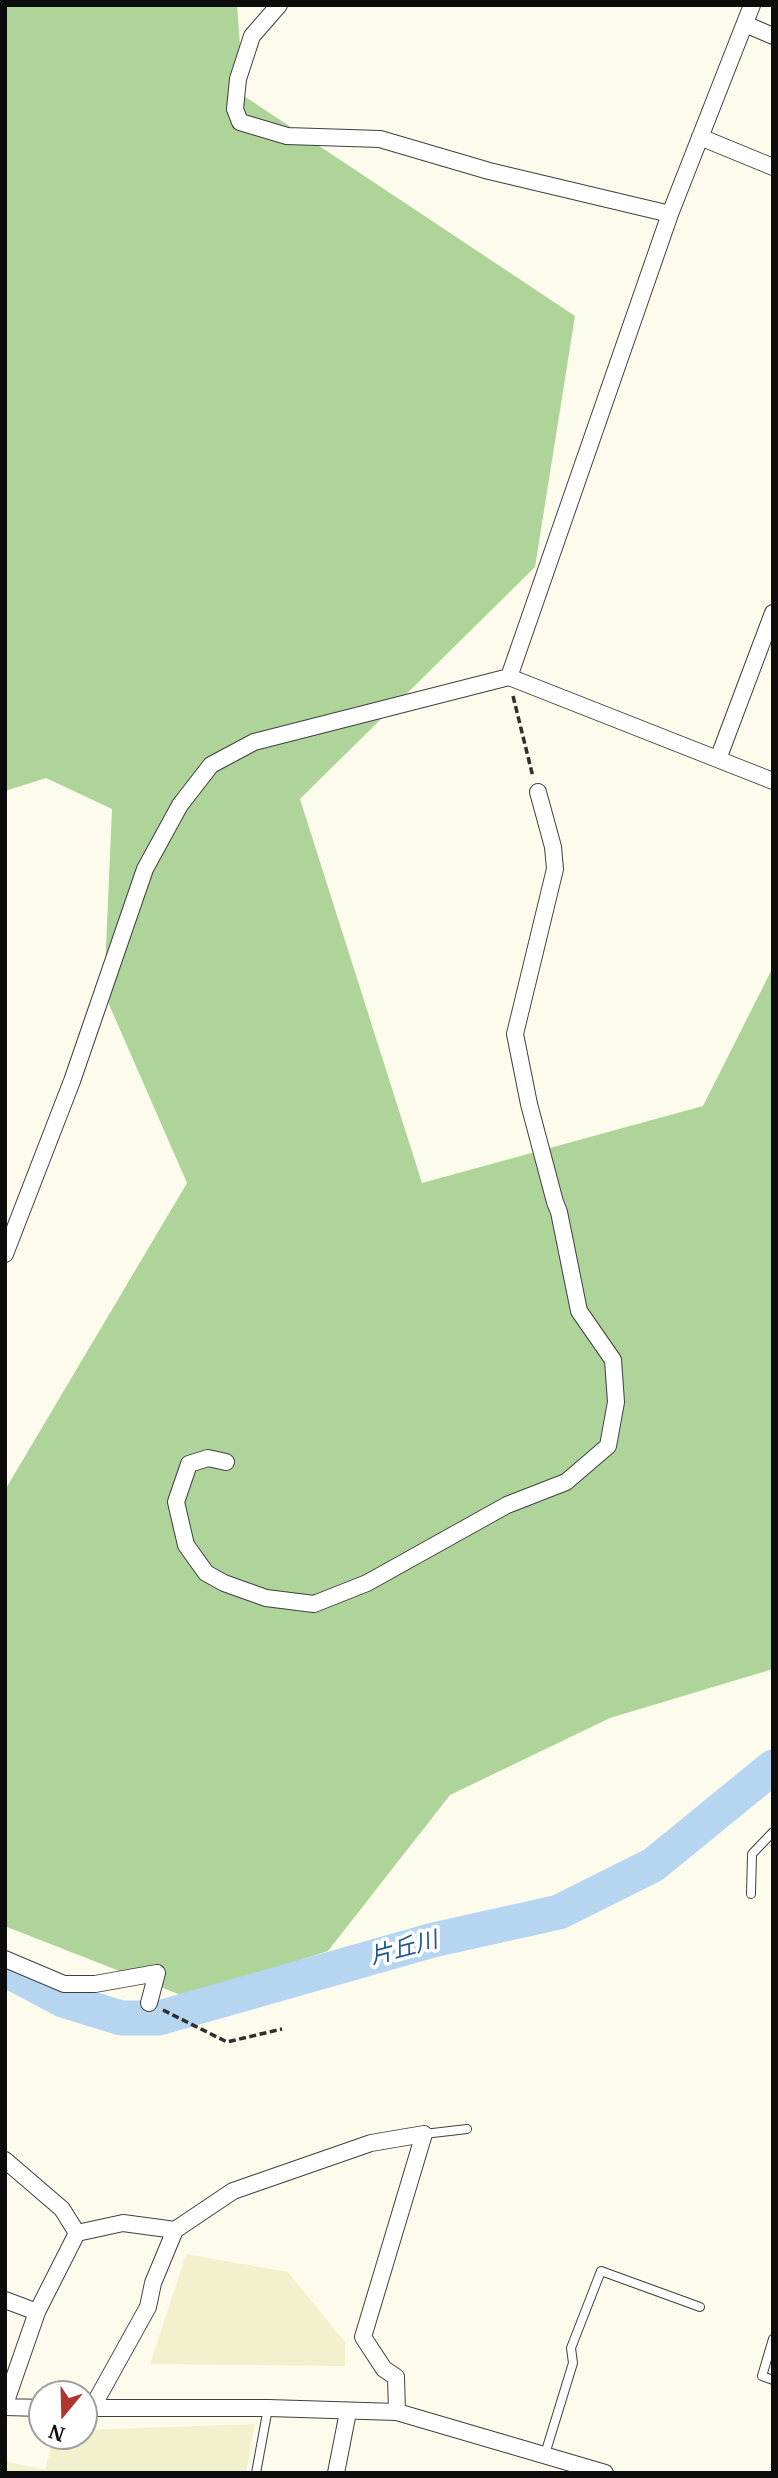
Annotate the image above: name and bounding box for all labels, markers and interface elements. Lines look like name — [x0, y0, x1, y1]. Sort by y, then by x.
water label: 片丘川 — [367, 1927, 441, 1971]
north arrow — [28, 2380, 98, 2450]
text: N — [46, 2419, 68, 2447]

